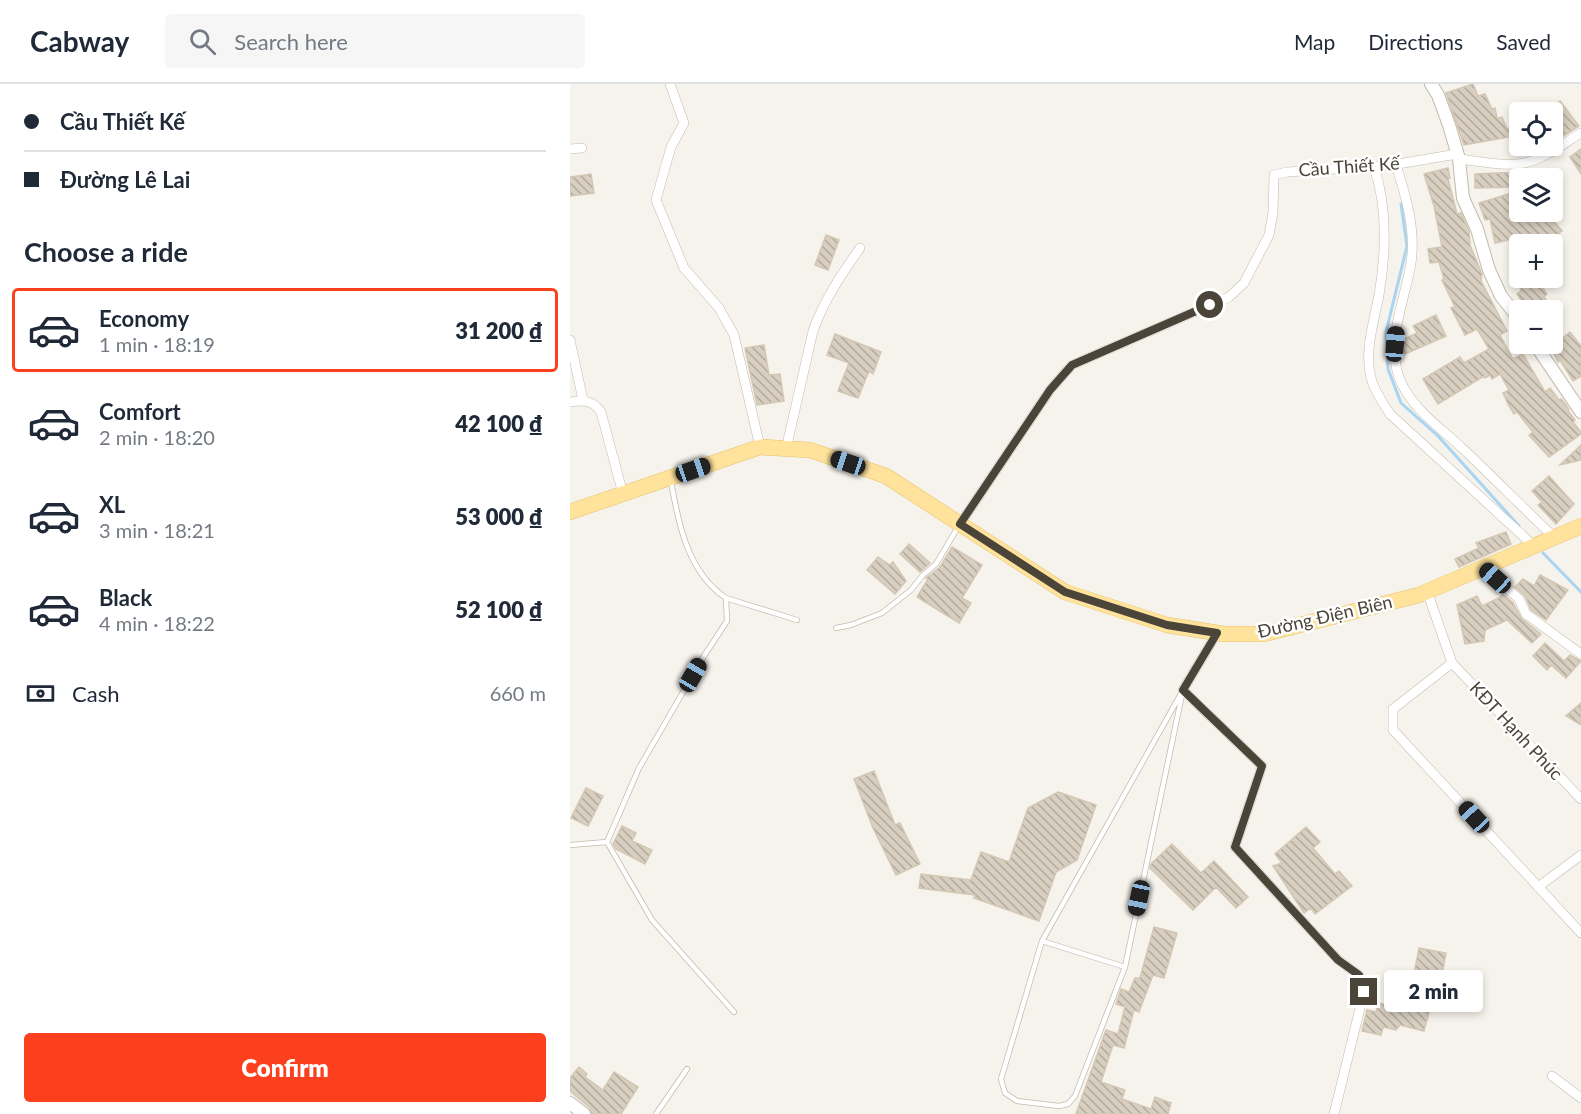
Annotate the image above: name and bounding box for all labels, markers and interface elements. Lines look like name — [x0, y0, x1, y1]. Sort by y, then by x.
search box — [165, 14, 585, 68]
text: Cabway — [30, 24, 129, 58]
icon: search — [186, 25, 219, 58]
text: Search here — [234, 28, 348, 55]
text: Map — [1294, 29, 1335, 54]
text: Directions — [1368, 29, 1463, 54]
text: Saved — [1496, 29, 1551, 54]
map controls — [1509, 102, 1563, 354]
button: locate — [1509, 102, 1563, 156]
text: Cầu Thiết Kế — [60, 108, 185, 135]
street label: Cầu Thiết Kế — [1298, 151, 1402, 181]
text: Đường Lê Lai — [60, 166, 190, 193]
button: layers — [1509, 168, 1563, 222]
button: + — [1509, 234, 1563, 288]
text: Choose a ride — [24, 235, 188, 268]
route start — [1196, 291, 1223, 318]
button: − — [1509, 300, 1563, 354]
icon: car — [27, 303, 81, 357]
text: Economy — [99, 305, 189, 332]
text: 31 200 ₫ — [455, 317, 543, 344]
car — [1384, 325, 1406, 363]
text: 1 min · 18:19 — [99, 332, 215, 356]
icon: car — [27, 396, 81, 450]
text: Comfort — [99, 398, 181, 425]
text: 42 100 ₫ — [455, 410, 543, 437]
text: 2 min · 18:20 — [99, 425, 215, 449]
car — [828, 449, 868, 477]
car — [673, 456, 713, 484]
icon: car — [27, 489, 81, 543]
text: XL — [99, 491, 125, 518]
text: 53 000 ₫ — [455, 503, 543, 530]
text: 3 min · 18:21 — [99, 518, 215, 542]
car — [1476, 559, 1514, 597]
icon: car — [27, 582, 81, 636]
text: Black — [99, 584, 152, 611]
street label: Đường Điện Biên — [1255, 590, 1394, 642]
text: 52 100 ₫ — [455, 596, 543, 623]
text: 4 min · 18:22 — [99, 611, 215, 635]
car — [676, 655, 710, 695]
icon: cash — [24, 677, 57, 710]
street label: KĐT Hạnh Phúc — [1466, 677, 1568, 784]
text: Cash — [72, 680, 119, 707]
text: 660 m — [490, 681, 546, 705]
car — [1455, 798, 1493, 836]
car — [1126, 879, 1152, 917]
callout: 2 min — [1385, 971, 1484, 1013]
route end — [1350, 978, 1377, 1005]
text: 2 min — [1409, 979, 1458, 1003]
button: Confirm — [24, 1033, 546, 1102]

